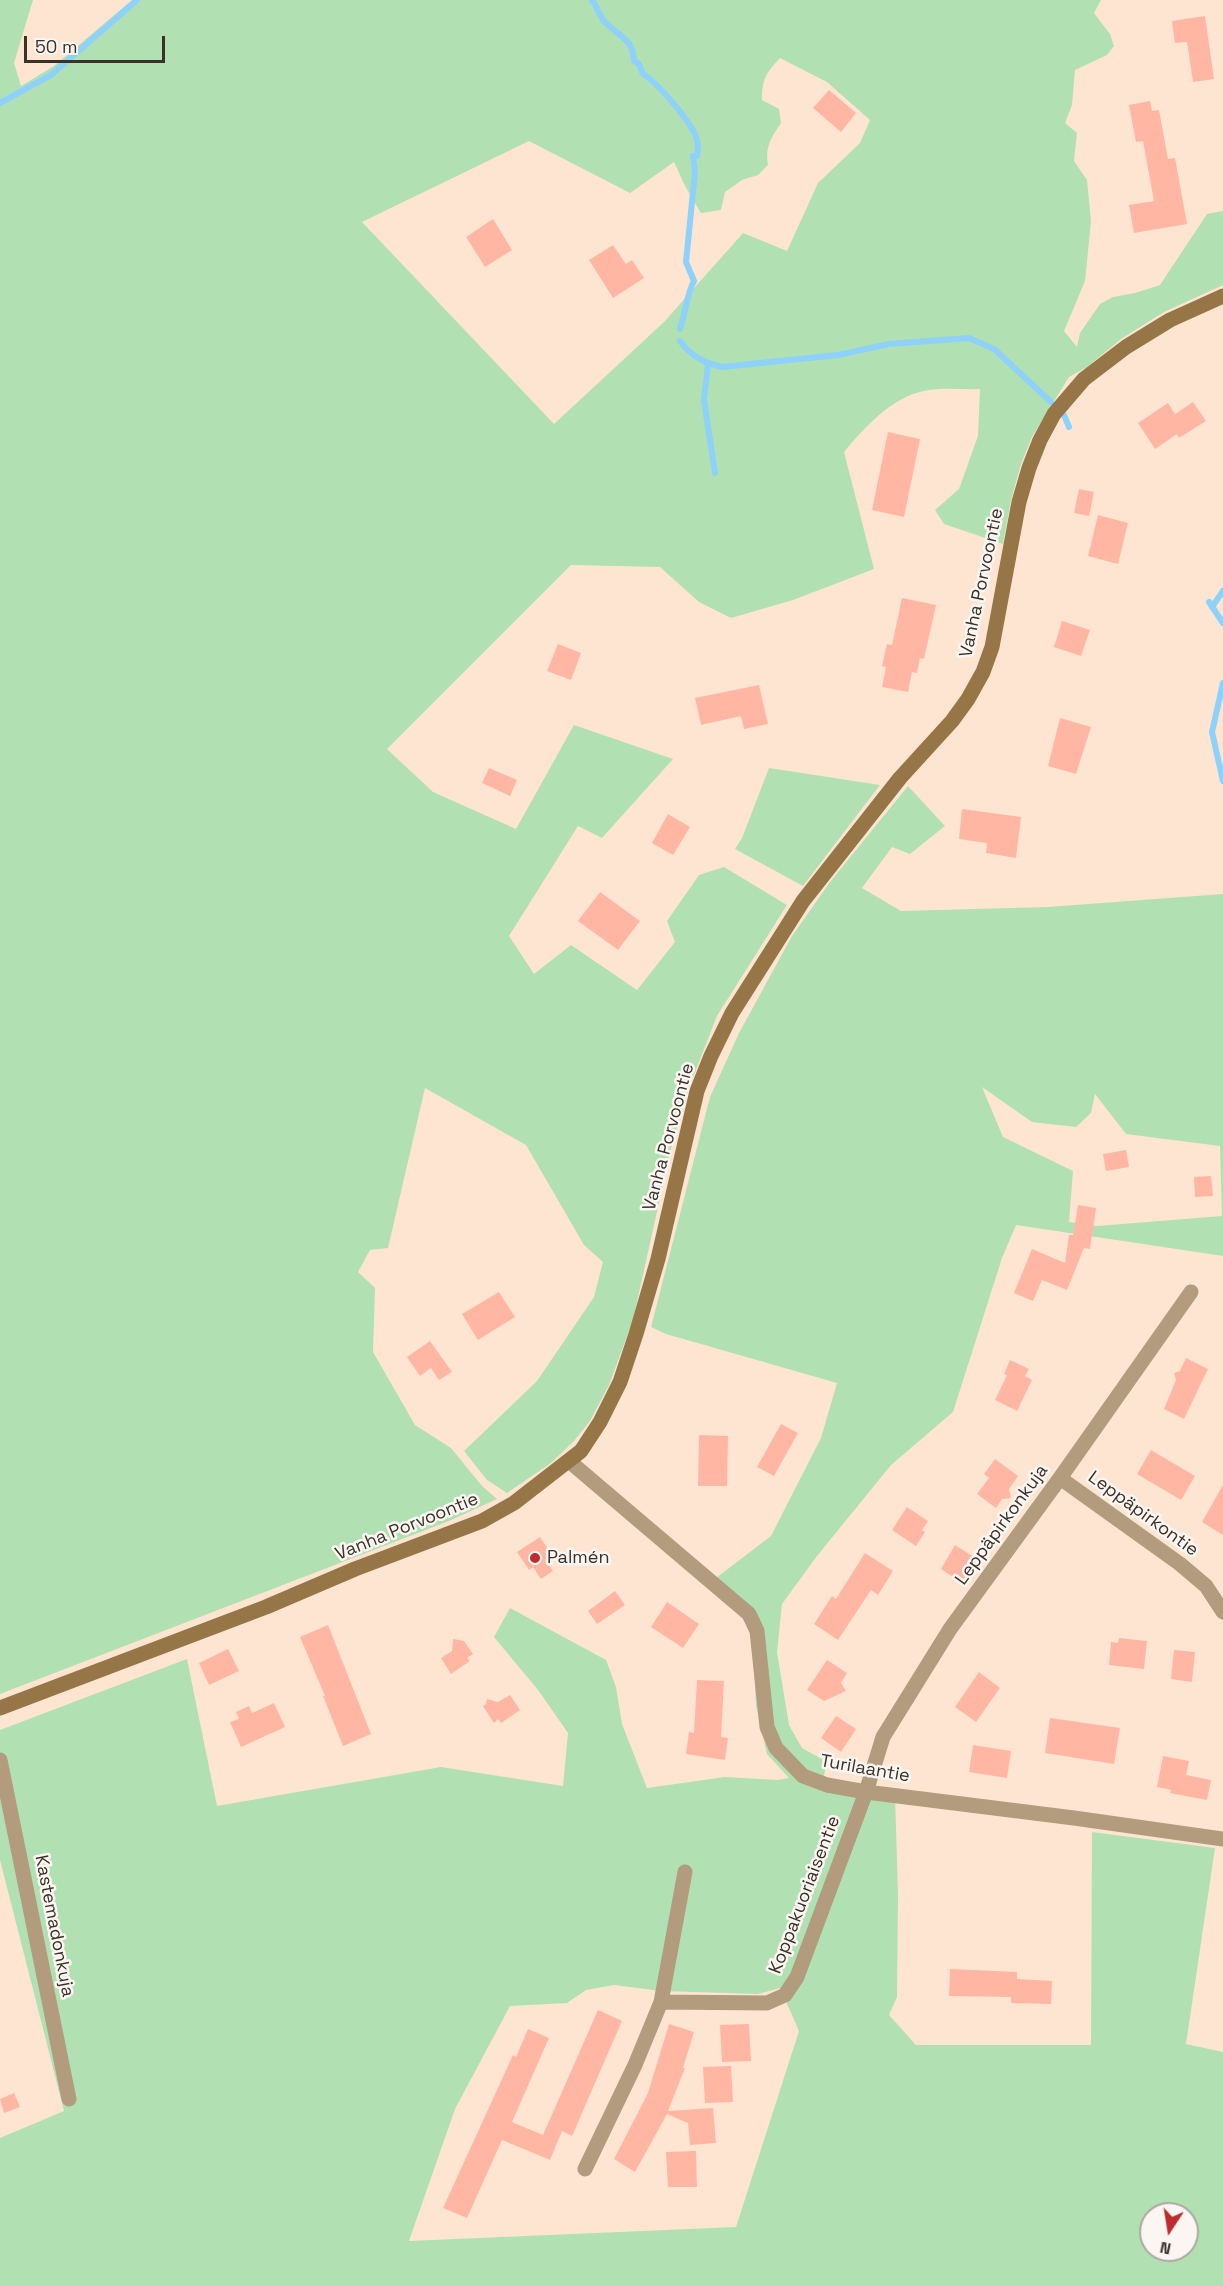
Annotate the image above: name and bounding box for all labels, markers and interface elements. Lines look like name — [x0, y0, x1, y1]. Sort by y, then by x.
scale bar — [27, 24, 168, 62]
text: 50 m — [35, 35, 77, 58]
street label: Vanha Porvoontie — [956, 506, 1008, 660]
street label: Vanha Porvoontie — [639, 1061, 699, 1213]
street label: Leppäpirkonkuja — [951, 1461, 1053, 1589]
street label: Leppäpirkontie — [1084, 1467, 1202, 1561]
street label: Vanha Porvoontie — [332, 1489, 482, 1565]
place label: Palmén — [547, 1547, 610, 1569]
marker: Palmén — [528, 1551, 542, 1565]
street label: Turilaantie — [818, 1750, 912, 1788]
street label: Koppakuoriaisentie — [765, 1813, 845, 1977]
street label: Kastemadonkuja — [30, 1853, 78, 1999]
north arrow — [1139, 2202, 1199, 2262]
text: N — [1158, 2237, 1173, 2260]

